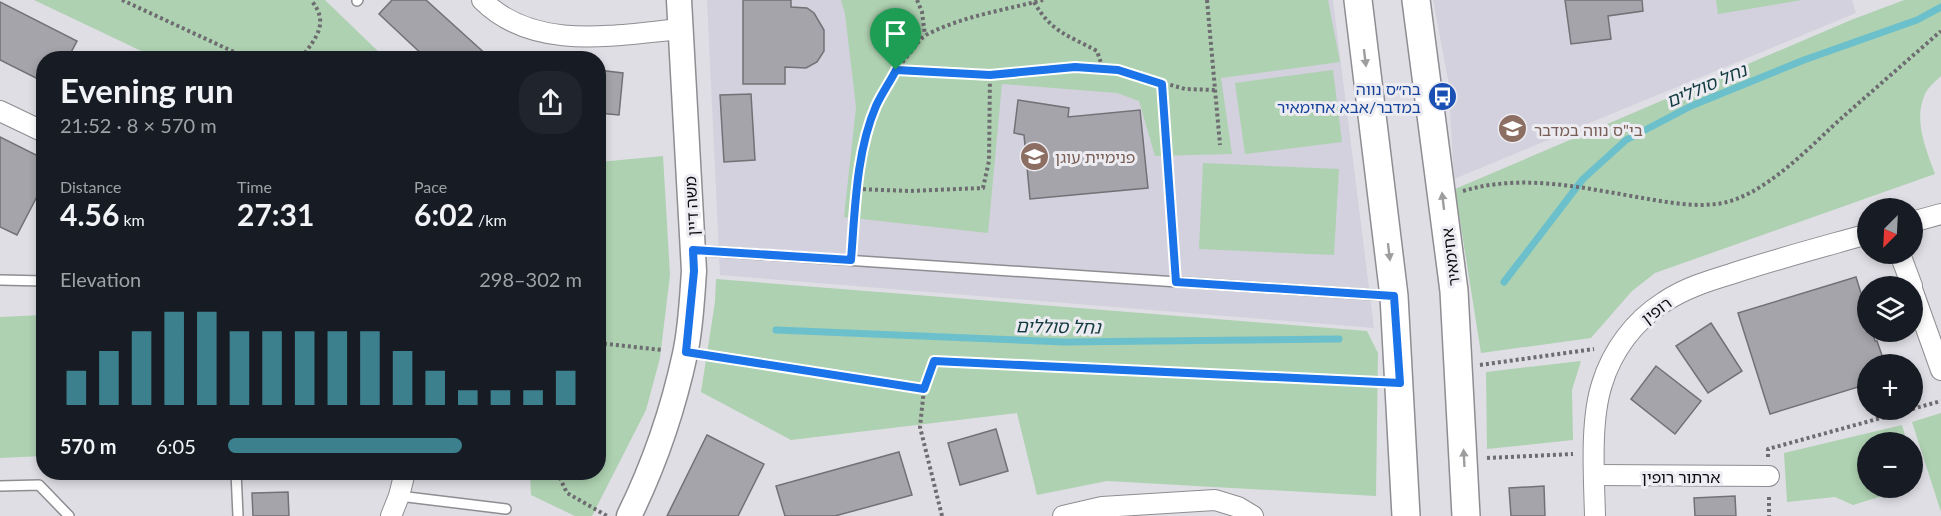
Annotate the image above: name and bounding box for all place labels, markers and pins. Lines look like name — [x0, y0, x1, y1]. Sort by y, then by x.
pin — [870, 8, 921, 70]
place label: בה״ס נווה במדבר/אבא אחימאיר — [1277, 79, 1421, 116]
bus stop icon: בה״ס נווה במדבר/אבא אחימאיר — [1426, 81, 1458, 113]
school or university icon: בי"ס נווה במדבר — [1497, 113, 1529, 145]
place label: בי"ס נווה במדבר — [1534, 120, 1643, 139]
school or university icon: פנימיית עוגן — [1018, 140, 1050, 172]
place label: פנימיית עוגן — [1055, 147, 1135, 166]

